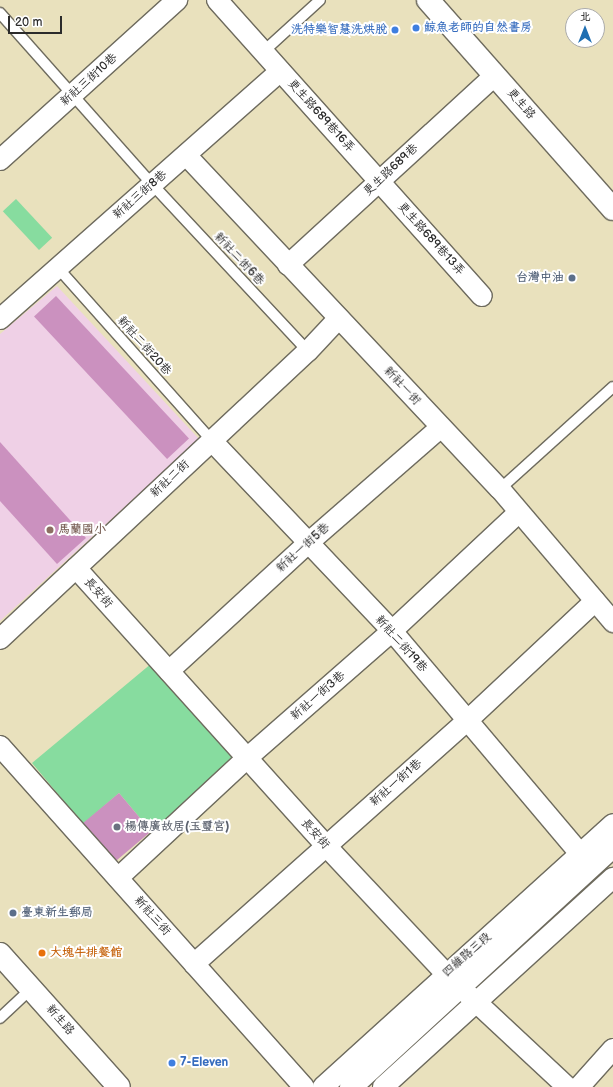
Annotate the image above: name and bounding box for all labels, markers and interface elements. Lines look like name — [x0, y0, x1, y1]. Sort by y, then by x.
scale bar — [10, 8, 64, 34]
north arrow — [565, 8, 605, 48]
text: 北 — [580, 10, 591, 23]
text: 20 m — [15, 15, 42, 30]
place label: 鯨魚老師的自然書房 — [424, 21, 532, 35]
place label: 洗特樂智慧洗烘脫 — [291, 23, 387, 37]
marker: 鯨魚老師的自然書房 — [411, 23, 421, 33]
marker: 洗特樂智慧洗烘脫 — [390, 25, 400, 35]
street label: 新社三街10巷 — [58, 51, 120, 109]
street label: 更生路689巷16弄 — [284, 77, 358, 155]
street label: 更生路 — [504, 86, 538, 122]
street label: 更生路689巷 — [361, 141, 421, 199]
street label: 新社三街8巷 — [110, 168, 170, 222]
street label: 更生路689巷13弄 — [394, 200, 468, 278]
street label: 新社二街6巷 — [211, 229, 267, 289]
place label: 台灣中油 — [516, 271, 564, 285]
marker: 台灣中油 — [567, 273, 577, 283]
street label: 新社二街20巷 — [114, 314, 174, 378]
street label: 新社一街 — [380, 364, 424, 408]
street label: 新社二街 — [148, 457, 192, 501]
street label: 新社一街5巷 — [273, 520, 333, 576]
place label: 馬蘭國小 — [58, 523, 106, 537]
marker: 馬蘭國小 — [45, 525, 55, 535]
street label: 長安街 — [81, 575, 115, 611]
street label: 新社二街19巷 — [372, 613, 430, 675]
street label: 新社一街3巷 — [288, 668, 348, 724]
street label: 新社一街1巷 — [367, 756, 425, 810]
street label: 長安街 — [298, 816, 332, 852]
place label: 楊傳廣故居(玉璽宮) — [125, 820, 229, 834]
marker: 楊傳廣故居(玉璽宮) — [112, 822, 122, 832]
street label: 新社三街 — [131, 893, 173, 939]
place label: 臺東新生郵局 — [21, 906, 93, 920]
marker: 臺東新生郵局 — [8, 908, 18, 918]
street label: 四維路三段 — [440, 930, 494, 980]
place label: 大塊牛排餐館 — [50, 946, 122, 960]
marker: 大塊牛排餐館 — [37, 948, 47, 958]
street label: 新生路 — [43, 1002, 77, 1038]
place label: 7-Eleven — [180, 1056, 228, 1070]
marker: 7-Eleven — [167, 1058, 177, 1068]

